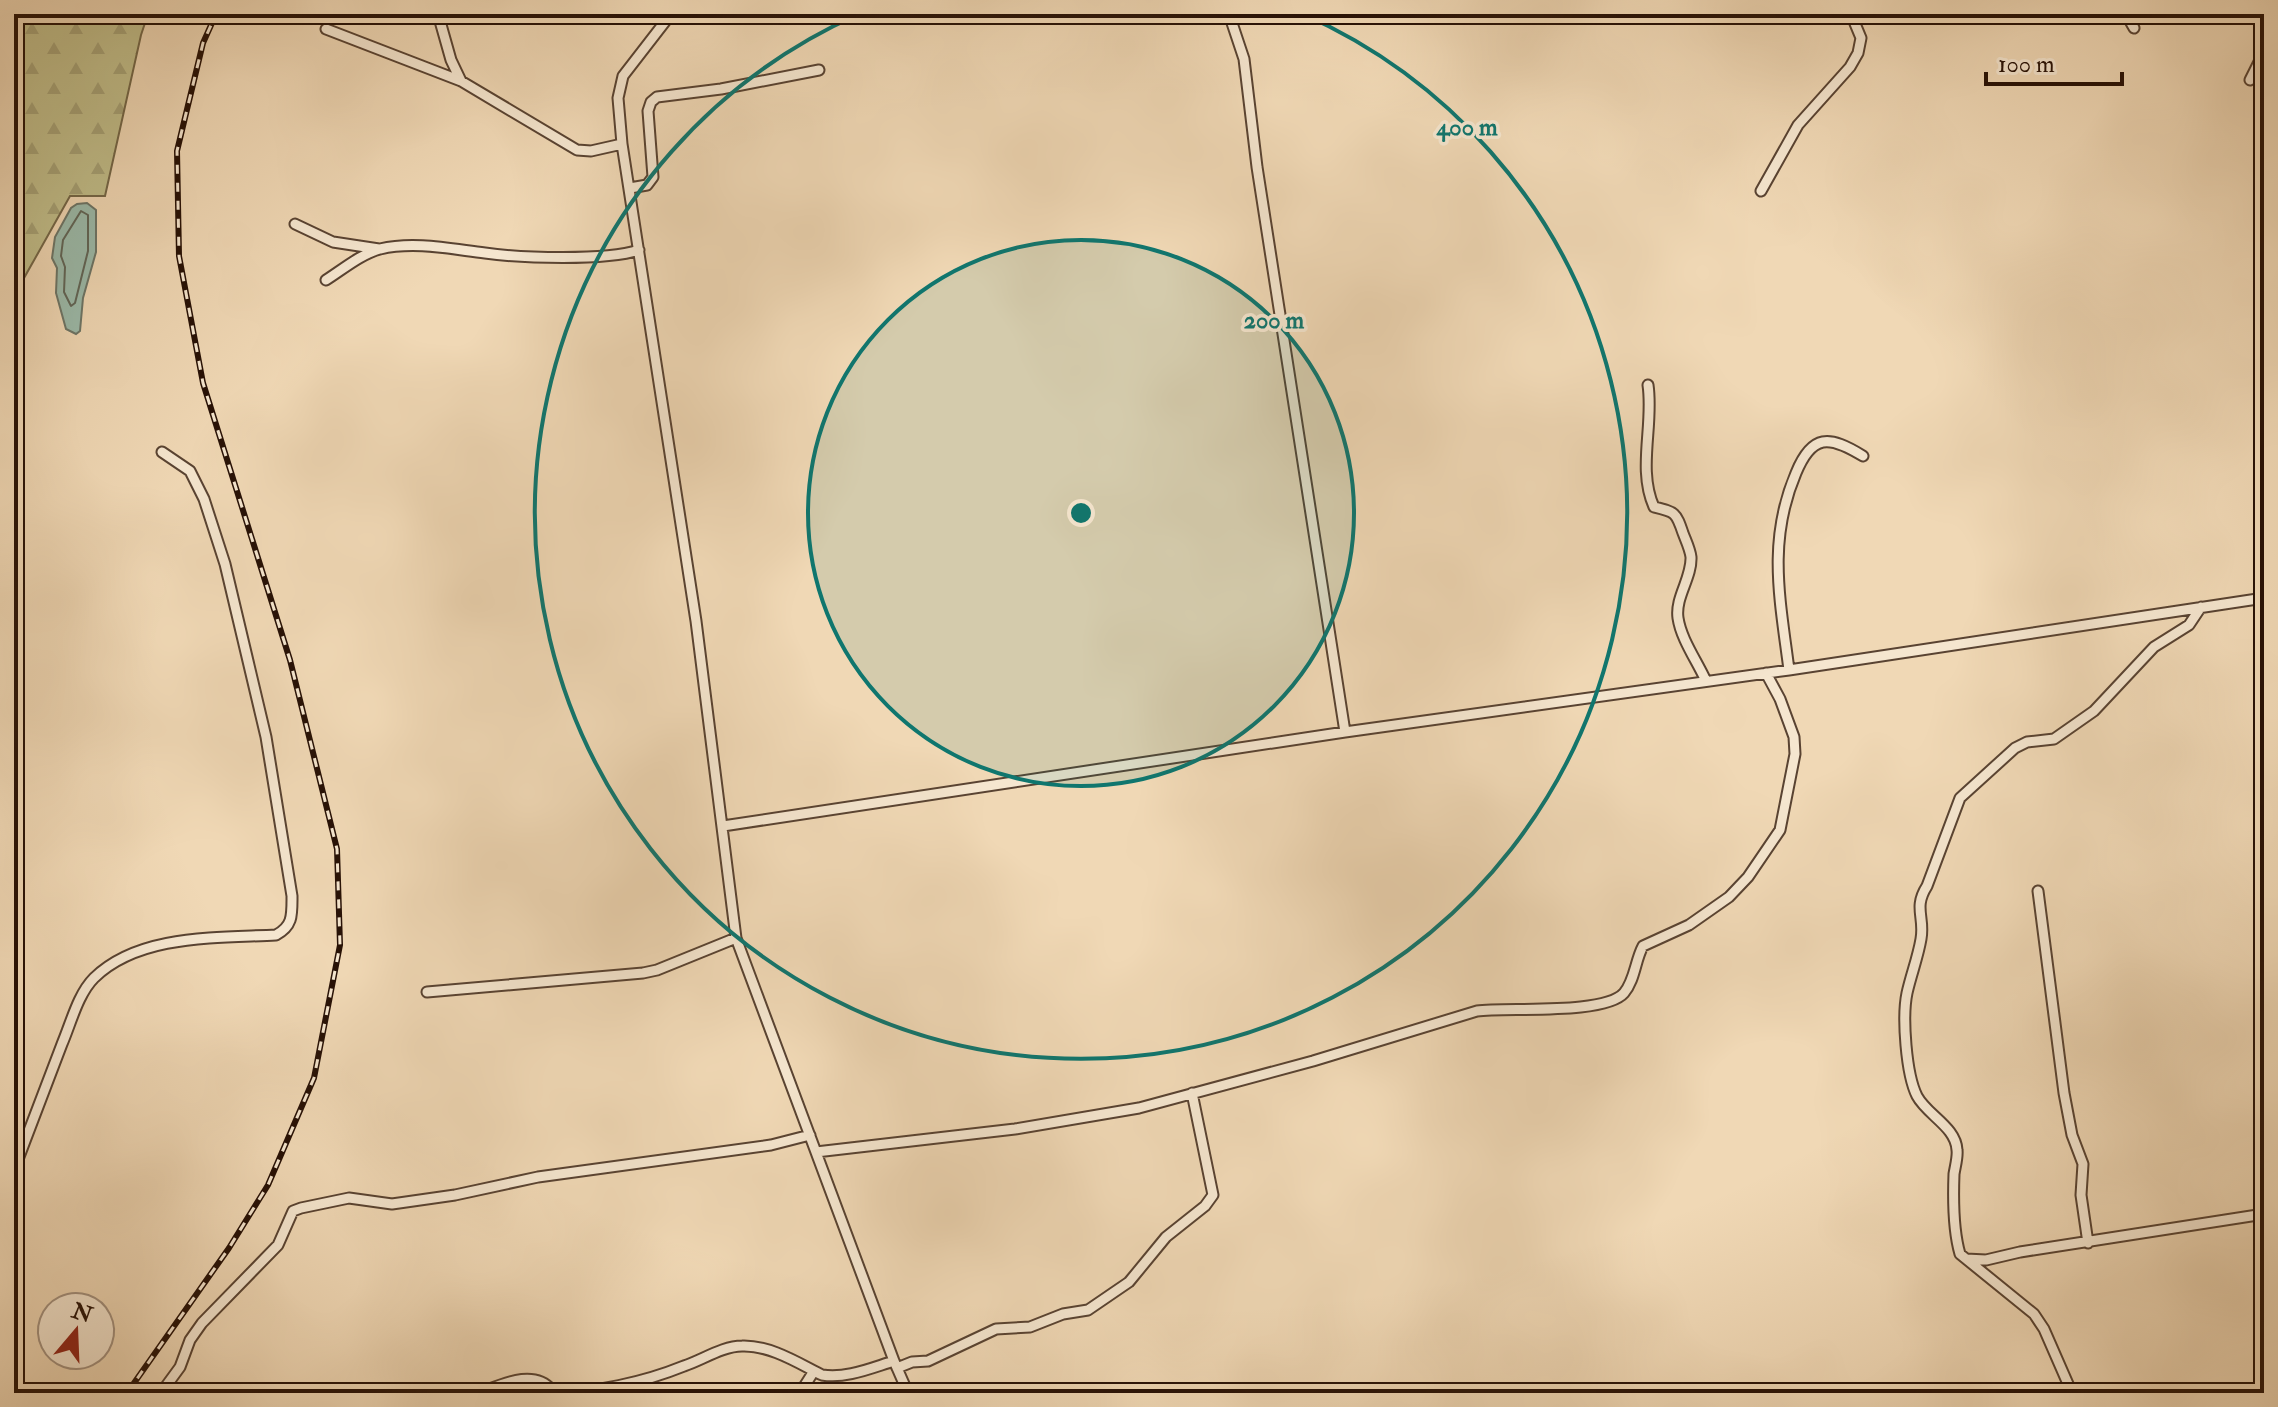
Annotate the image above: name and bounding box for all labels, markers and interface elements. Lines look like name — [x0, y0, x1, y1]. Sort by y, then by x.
scale bar — [1986, 36, 2122, 86]
text: 100 m — [1998, 49, 2055, 80]
text: 400 m — [1435, 112, 1498, 143]
text: 200 m — [1244, 305, 1305, 336]
centre of rings — [1067, 499, 1095, 527]
north arrow — [36, 1291, 116, 1371]
text: N — [67, 1296, 96, 1330]

